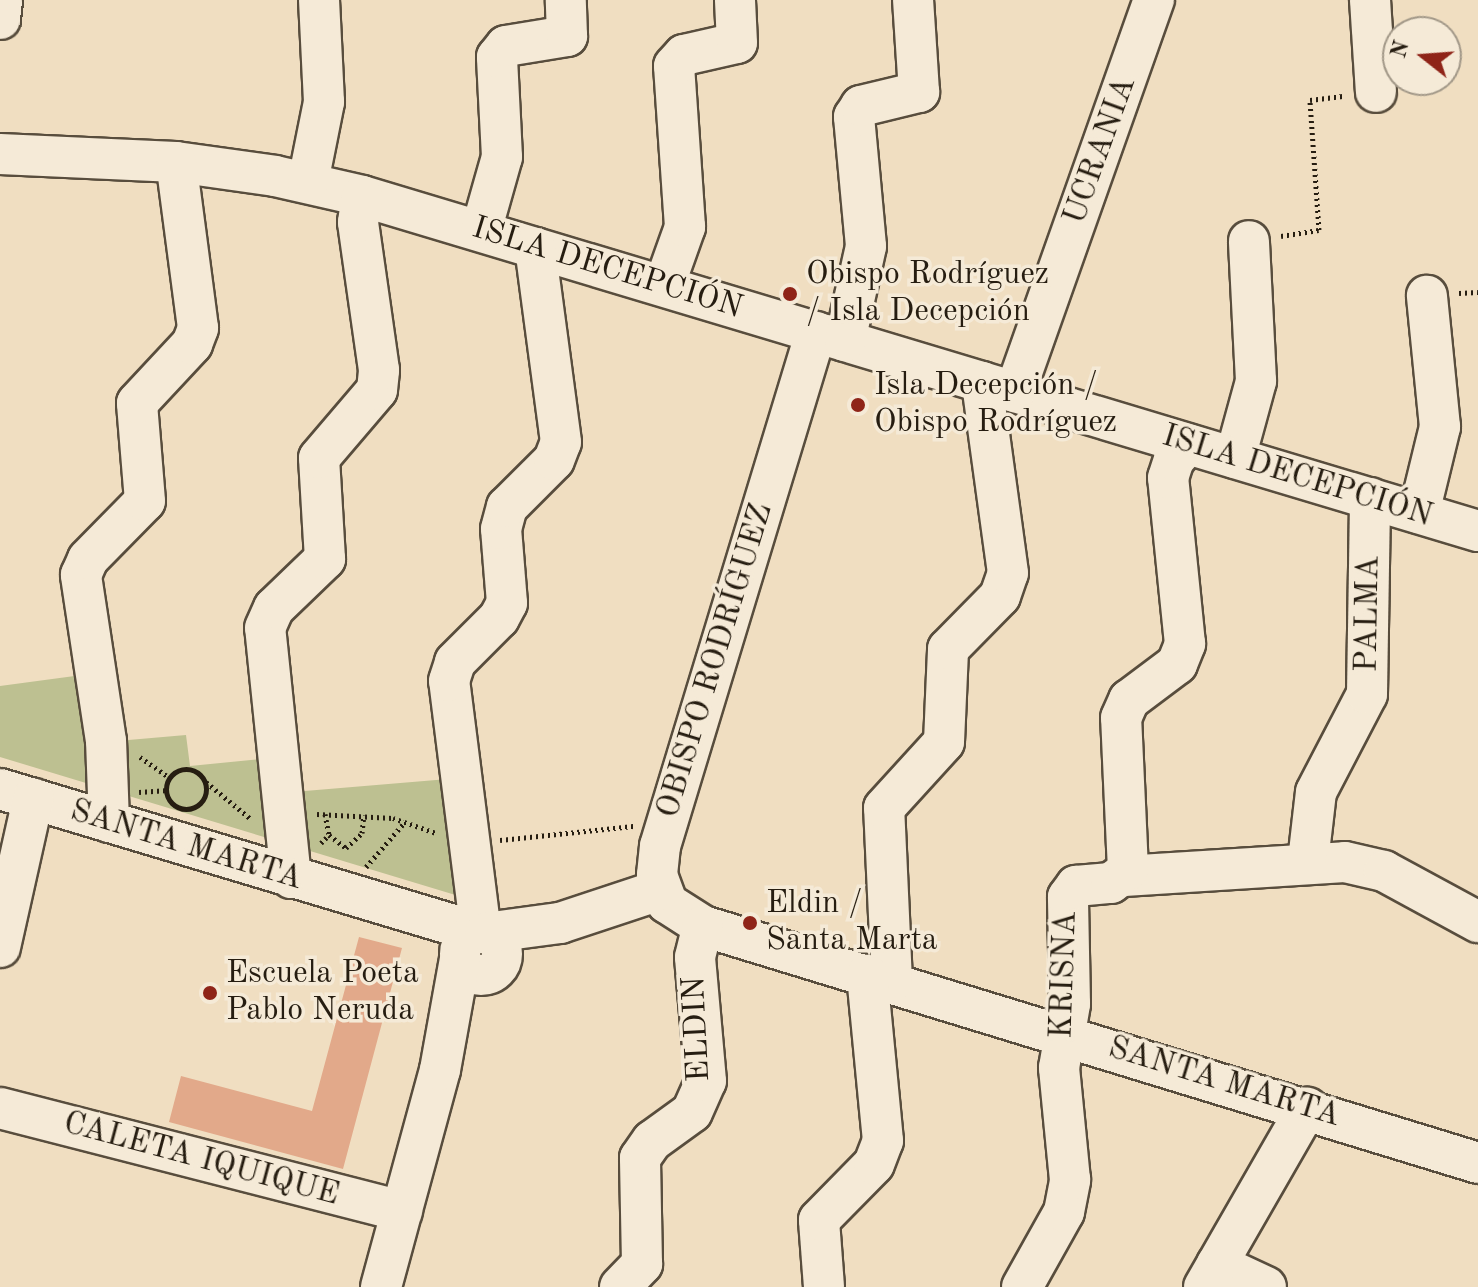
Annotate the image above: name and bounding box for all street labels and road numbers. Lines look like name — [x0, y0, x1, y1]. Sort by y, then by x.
street label: UCRANIA — [1057, 72, 1145, 230]
street label: ISLA DECEPCIÓN — [467, 210, 747, 328]
street label: ISLA DECEPCIÓN — [1157, 418, 1437, 536]
street label: OBISPO RODRÍGUEZ — [650, 499, 782, 823]
street label: PALMA — [1349, 555, 1389, 673]
street label: SANTA MARTA — [65, 792, 307, 900]
street label: KRISNA — [1044, 911, 1086, 1039]
street label: ELDIN — [676, 975, 720, 1083]
street label: SANTA MARTA — [1103, 1029, 1345, 1137]
street label: CALETA IQUIQUE — [59, 1105, 343, 1215]

